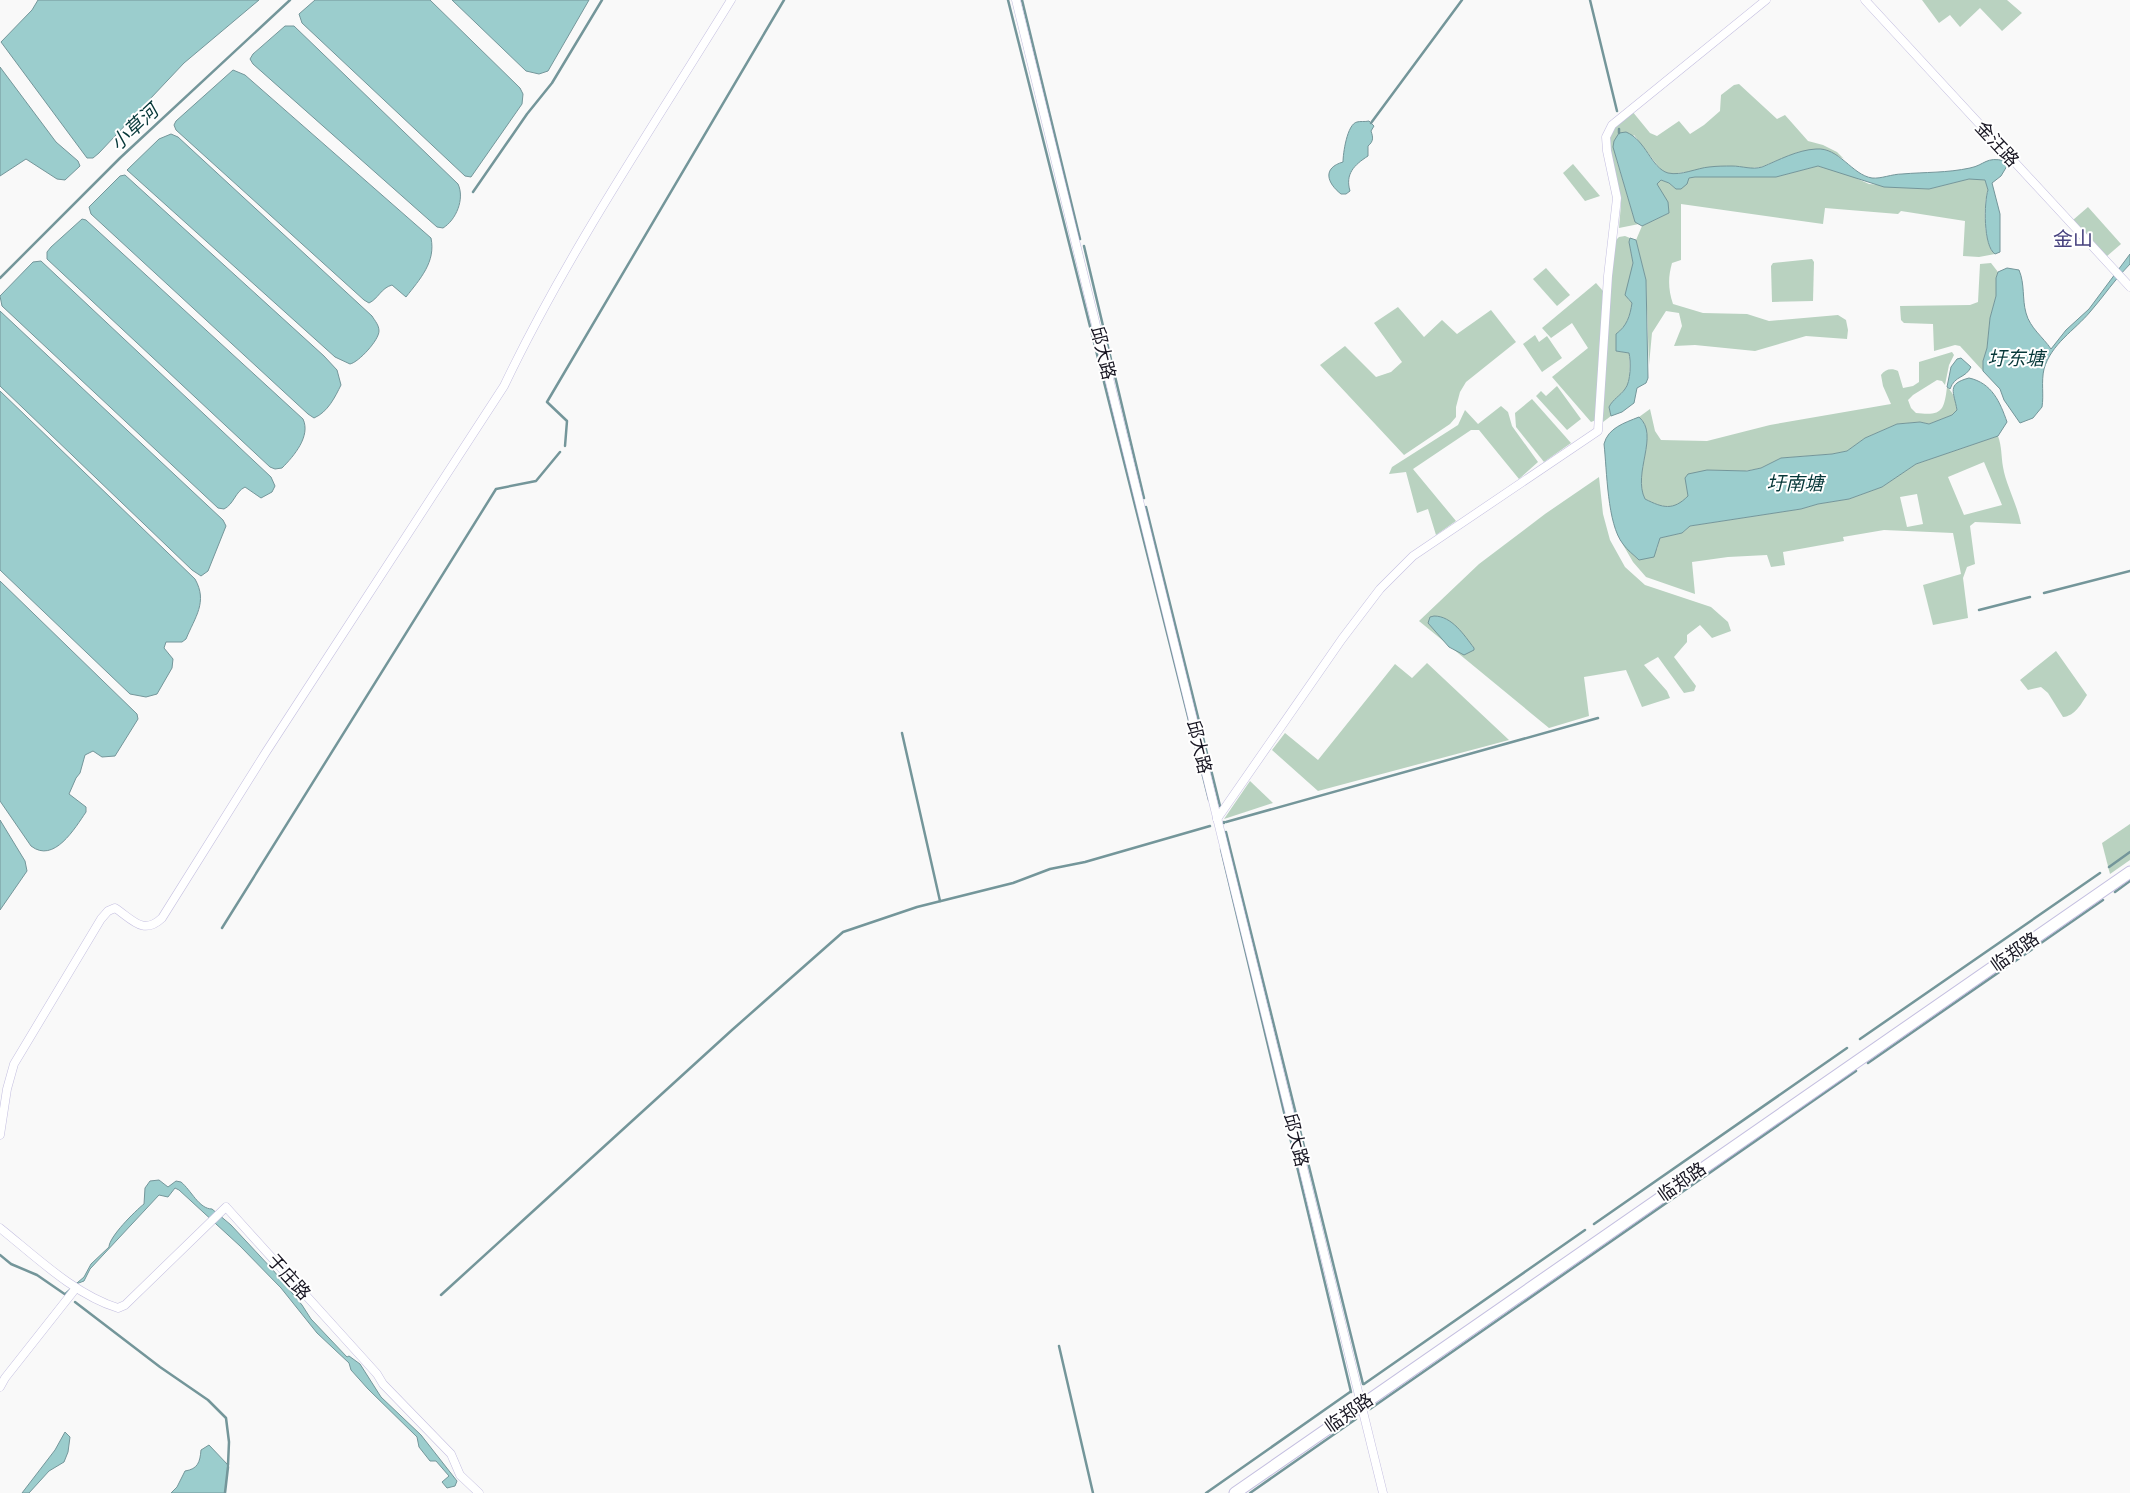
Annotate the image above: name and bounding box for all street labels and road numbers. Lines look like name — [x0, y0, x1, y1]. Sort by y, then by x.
street label: 金汪路 — [1970, 116, 2024, 172]
street label: 邱大路 — [1085, 324, 1121, 382]
street label: 邱大路 — [1181, 718, 1217, 776]
street label: 临郑路 — [1986, 927, 2044, 977]
street label: 邱大路 — [1278, 1111, 1314, 1169]
street label: 临郑路 — [1653, 1157, 1711, 1207]
street label: 于庄路 — [262, 1249, 316, 1305]
street label: 临郑路 — [1320, 1388, 1378, 1438]

